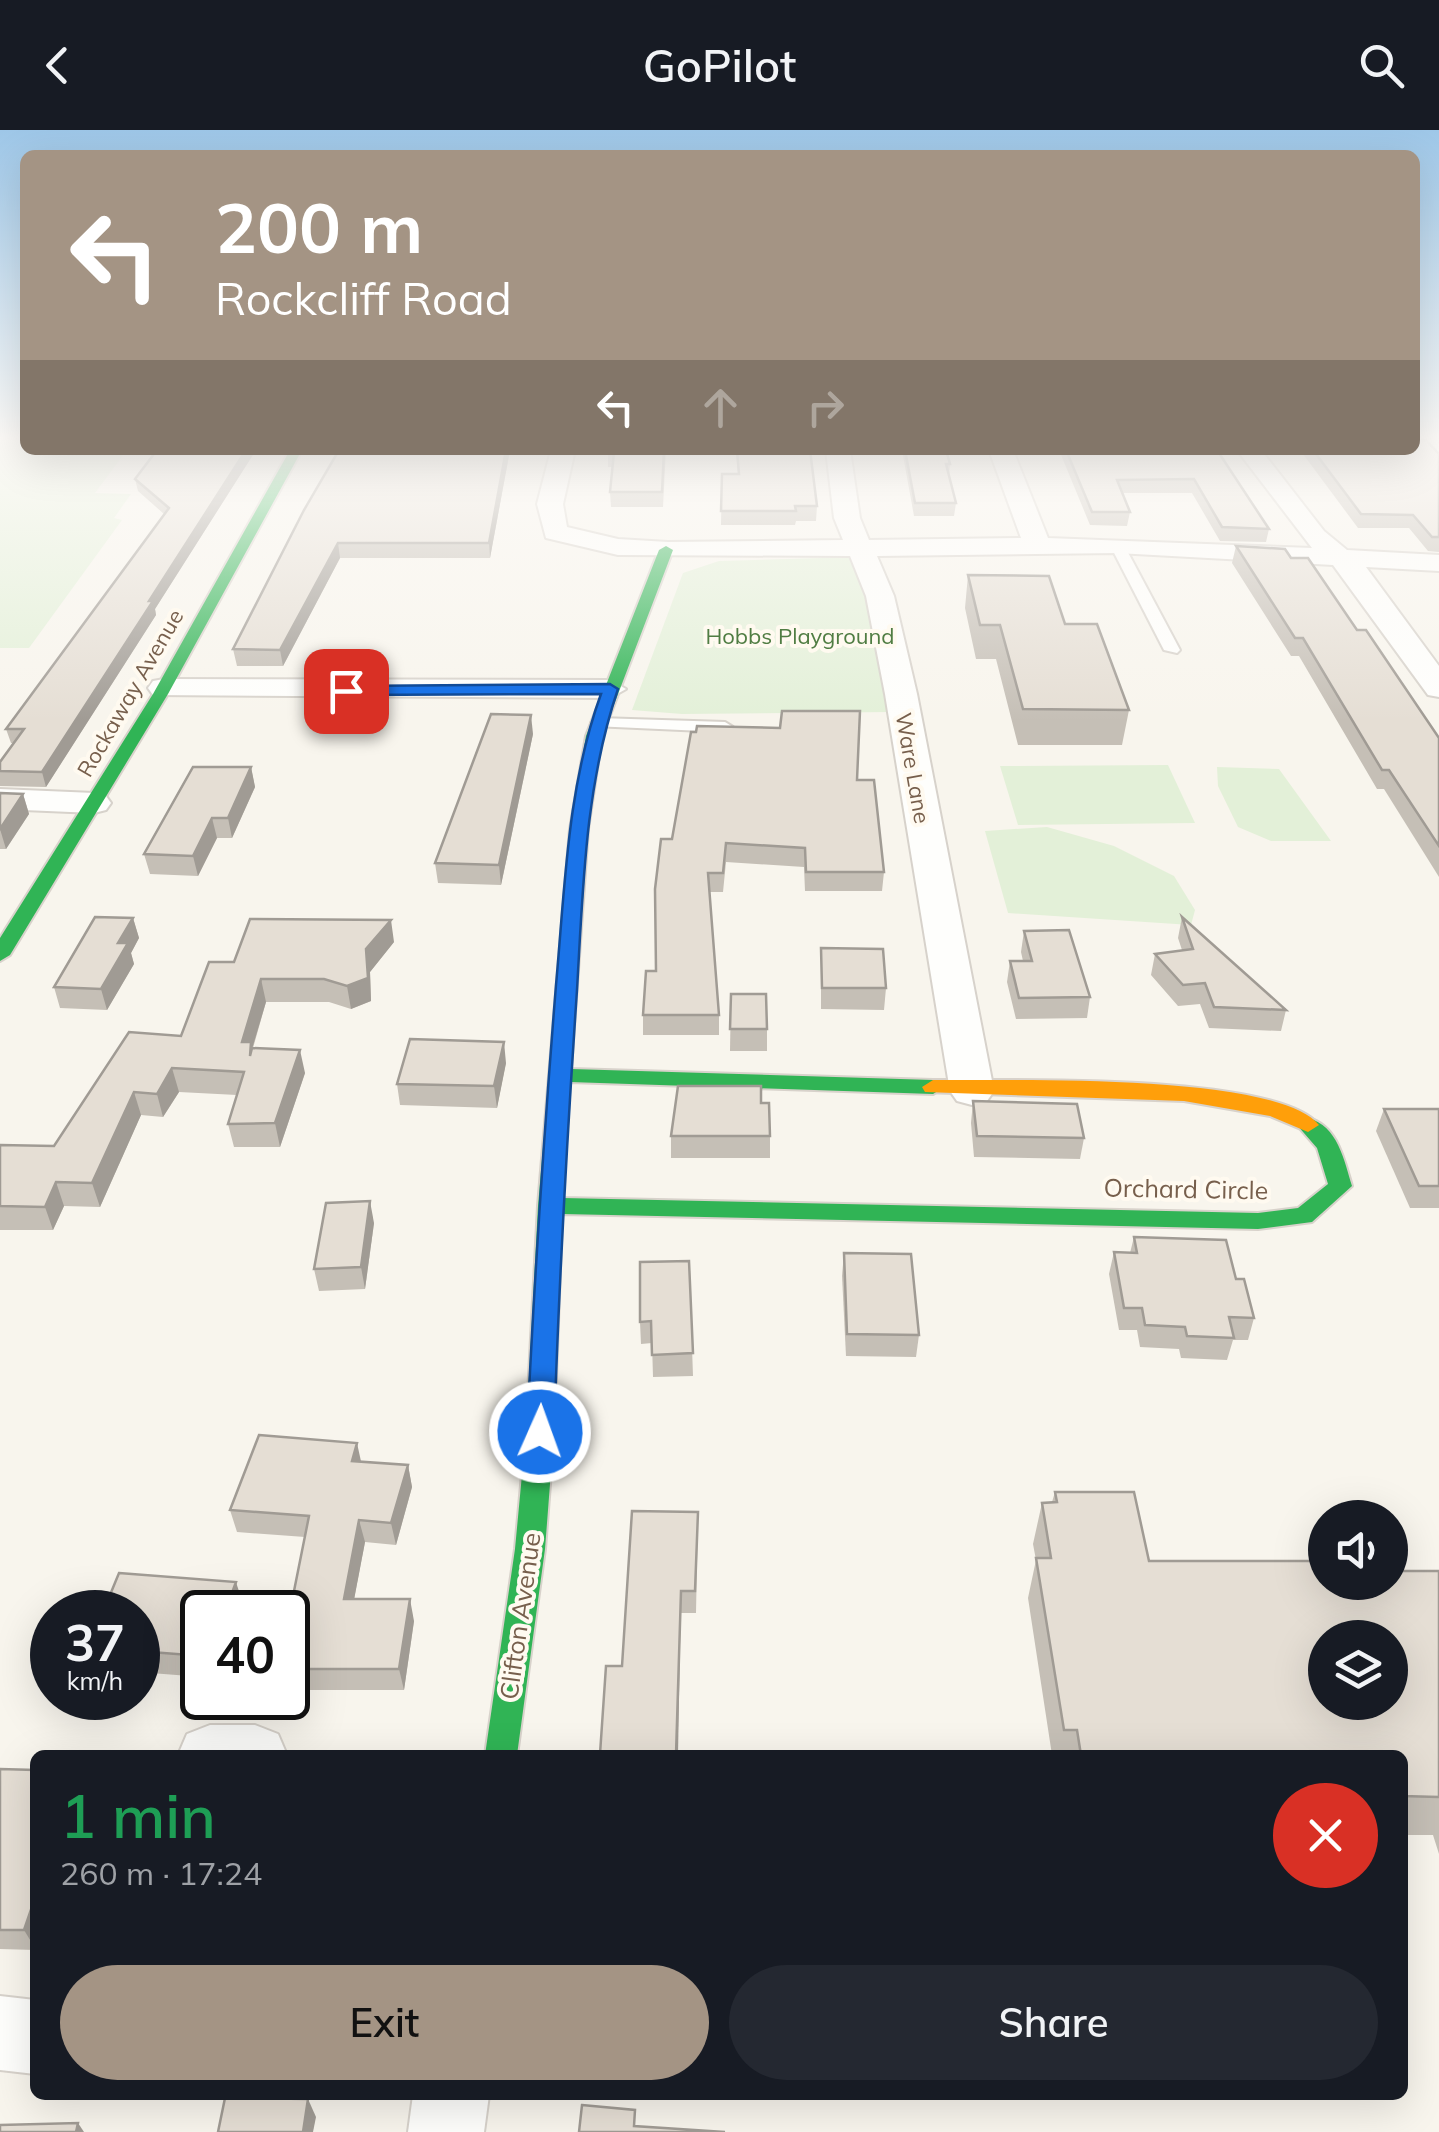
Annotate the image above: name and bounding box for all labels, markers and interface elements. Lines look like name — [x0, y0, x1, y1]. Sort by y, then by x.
text: GoPilot — [643, 37, 796, 93]
icon: back — [30, 38, 85, 93]
icon: search — [1354, 38, 1409, 93]
text: 200 m — [215, 183, 423, 271]
icon: left — [50, 190, 180, 320]
text: Rockcliff Road — [215, 270, 512, 326]
icon: left — [588, 380, 643, 435]
icon: ahead — [693, 380, 748, 435]
icon: right — [798, 380, 853, 435]
street label: Rockaway Avenue — [71, 604, 189, 782]
park label: Hobbs Playground — [705, 622, 895, 650]
pin — [304, 649, 389, 734]
icon: arrive — [319, 664, 374, 719]
street label: Ware Lane — [889, 710, 937, 826]
street label: Orchard Circle — [1103, 1172, 1269, 1205]
position arrow — [488, 1380, 592, 1484]
map controls — [1308, 1500, 1408, 1720]
button: sound — [1308, 1500, 1408, 1600]
street label: Clifton Avenue — [492, 1531, 547, 1701]
speed limit sign: 40 — [180, 1590, 310, 1720]
text: 37 — [65, 1611, 125, 1674]
button: layers — [1308, 1620, 1408, 1720]
text: km/h — [67, 1665, 123, 1696]
text: 1 min — [60, 1778, 216, 1853]
button: close — [1273, 1783, 1378, 1888]
text: 260 m · 17:24 — [60, 1853, 262, 1893]
button: Exit — [60, 1965, 709, 2080]
button: Share — [729, 1965, 1378, 2080]

